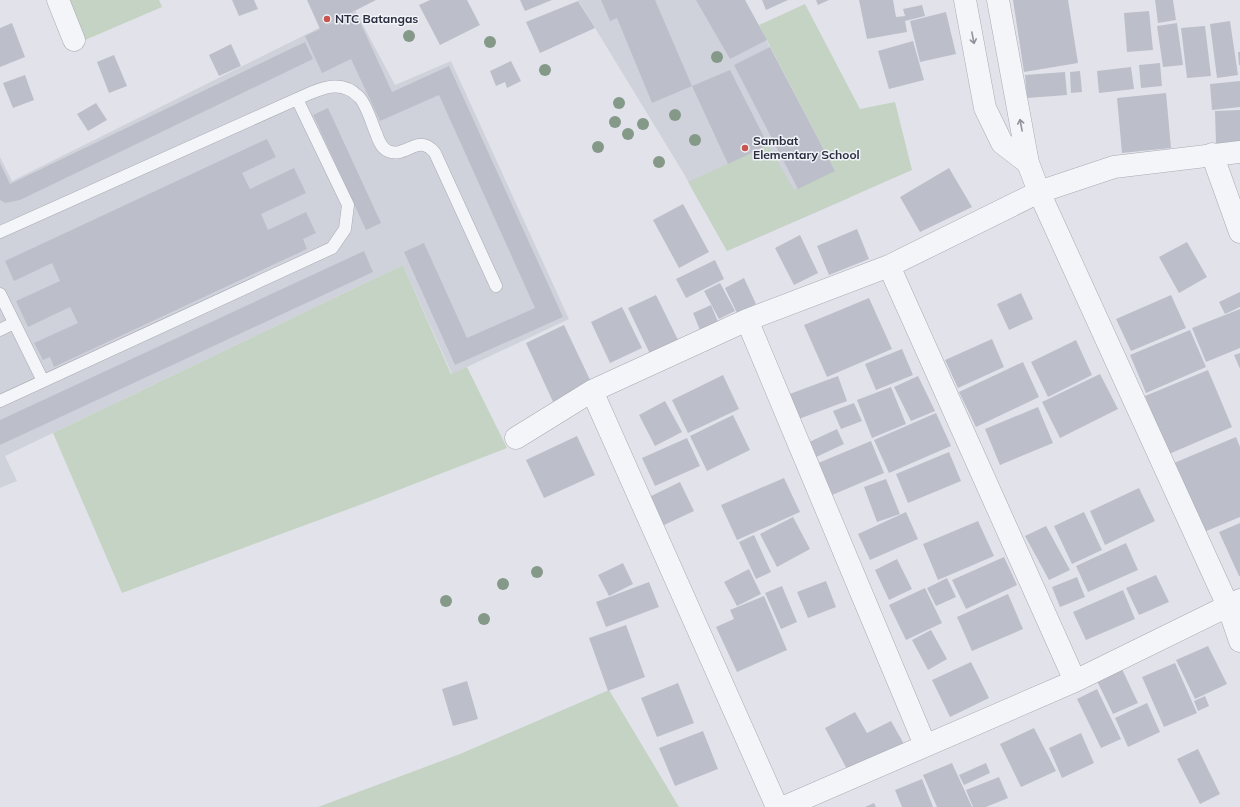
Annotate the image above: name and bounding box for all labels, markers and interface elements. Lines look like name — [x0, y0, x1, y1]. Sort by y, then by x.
place label: NTC Batangas — [335, 11, 418, 26]
marker: NTC Batangas — [322, 14, 332, 24]
one-way arrow — [969, 31, 977, 44]
one-way arrow — [1016, 119, 1024, 132]
place label: Sambat Elementary School — [753, 133, 860, 162]
marker: Sambat Elementary School — [740, 143, 750, 153]

